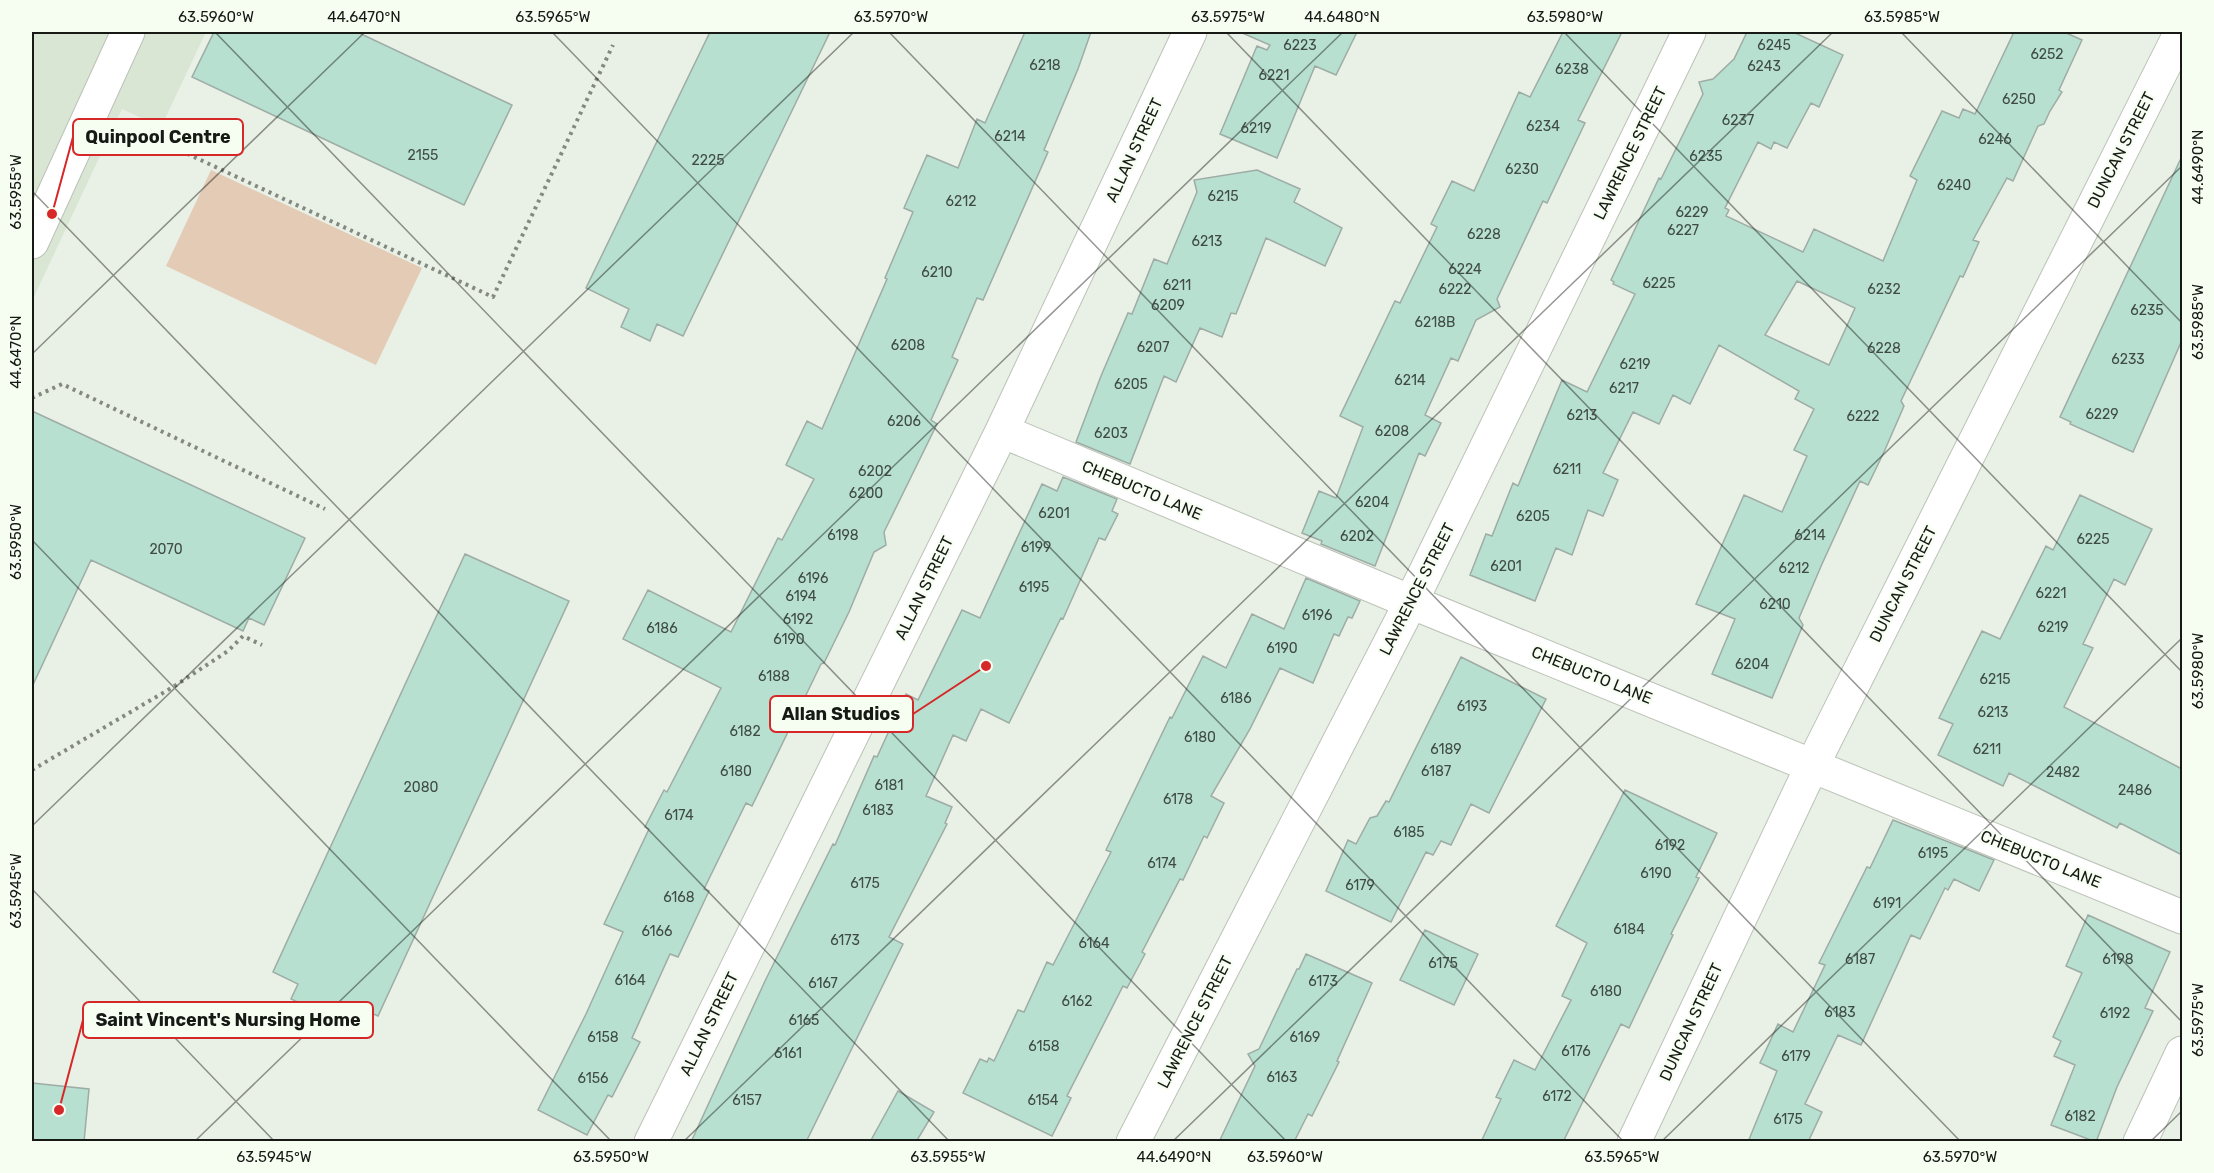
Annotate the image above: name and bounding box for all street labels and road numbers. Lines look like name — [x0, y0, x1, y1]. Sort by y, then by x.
street label: LAWRENCE STREET — [1589, 83, 1671, 223]
street label: DUNCAN STREET — [2084, 89, 2158, 211]
street label: ALLAN STREET — [1102, 95, 1166, 205]
street label: CHEBUCTO LANE — [1079, 456, 1205, 524]
street label: LAWRENCE STREET — [1375, 520, 1459, 658]
street label: DUNCAN STREET — [1866, 523, 1940, 645]
street label: ALLAN STREET — [891, 533, 957, 643]
street label: CHEBUCTO LANE — [1529, 642, 1655, 708]
street label: CHEBUCTO LANE — [1978, 826, 2104, 892]
street label: LAWRENCE STREET — [1153, 953, 1237, 1091]
street label: DUNCAN STREET — [1655, 960, 1727, 1084]
street label: ALLAN STREET — [676, 969, 742, 1079]

